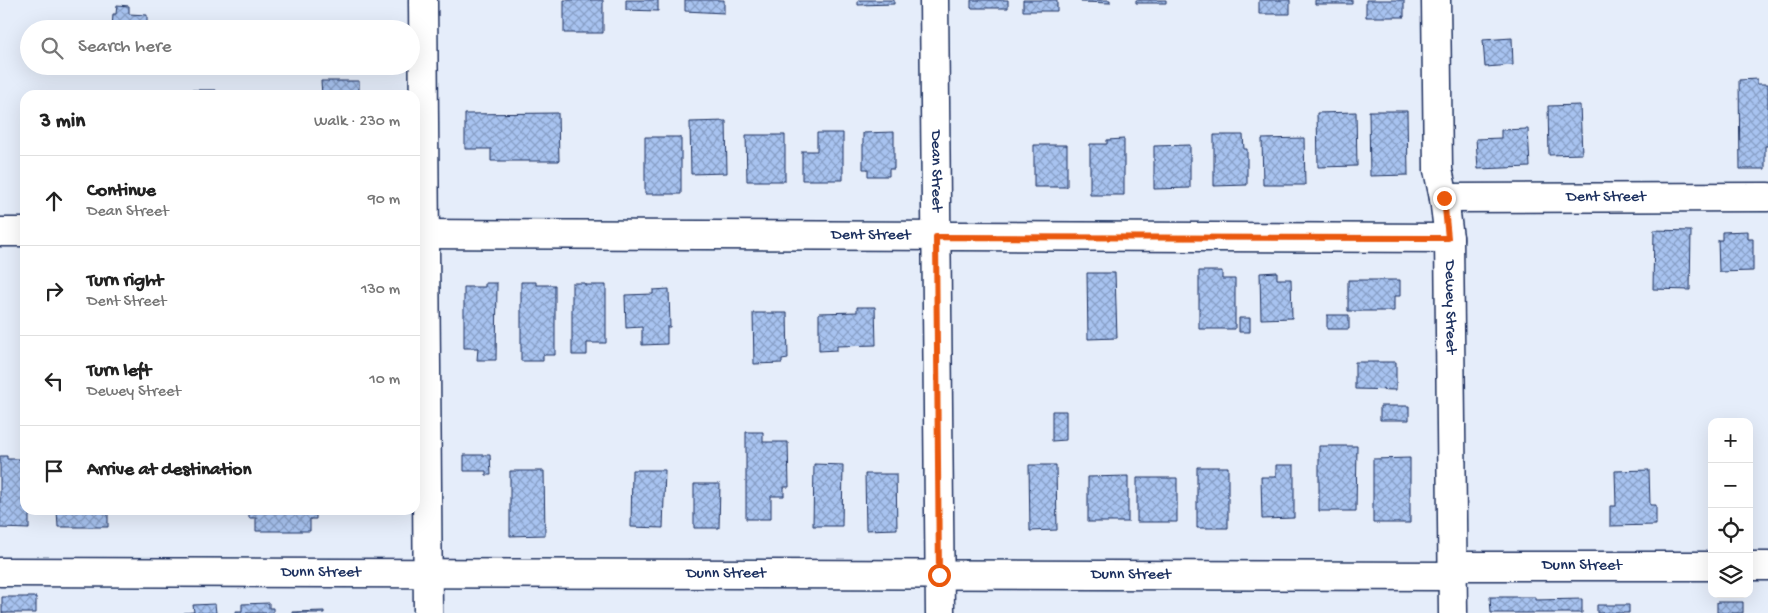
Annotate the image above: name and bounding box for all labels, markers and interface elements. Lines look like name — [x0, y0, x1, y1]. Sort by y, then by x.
search box — [20, 20, 420, 75]
icon: search — [38, 34, 66, 62]
text: Search here — [78, 36, 172, 59]
text: 3 min — [40, 110, 85, 135]
text: Walk · 230 m — [314, 113, 400, 132]
street label: Dean Street — [926, 129, 946, 213]
text: Continue — [87, 180, 156, 203]
icon: ahead — [40, 187, 68, 215]
route end — [1433, 187, 1456, 210]
street label: Dent Street — [1565, 188, 1647, 207]
text: 90 m — [368, 191, 400, 210]
text: Dean Street — [87, 203, 169, 222]
street label: Dent Street — [830, 226, 912, 245]
street label: Dewey Street — [1440, 259, 1460, 355]
text: Turn right — [87, 270, 163, 293]
icon: right — [40, 277, 68, 305]
text: 130 m — [361, 281, 400, 300]
text: Dent Street — [87, 293, 166, 312]
text: Turn left — [87, 360, 151, 383]
icon: left — [40, 367, 68, 395]
text: 10 m — [369, 371, 400, 390]
text: Dewey Street — [87, 383, 181, 402]
map controls — [1708, 418, 1753, 598]
button: + — [1708, 418, 1753, 463]
icon: arrive — [40, 457, 68, 485]
text: Arrive at destination — [87, 459, 251, 482]
button: − — [1708, 463, 1753, 508]
button: locate — [1708, 508, 1753, 553]
button: layers — [1708, 553, 1753, 598]
street label: Dunn Street — [1541, 557, 1623, 576]
street label: Dunn Street — [280, 563, 362, 582]
street label: Dunn Street — [685, 564, 767, 584]
route start — [928, 564, 951, 587]
street label: Dunn Street — [1090, 566, 1172, 585]

